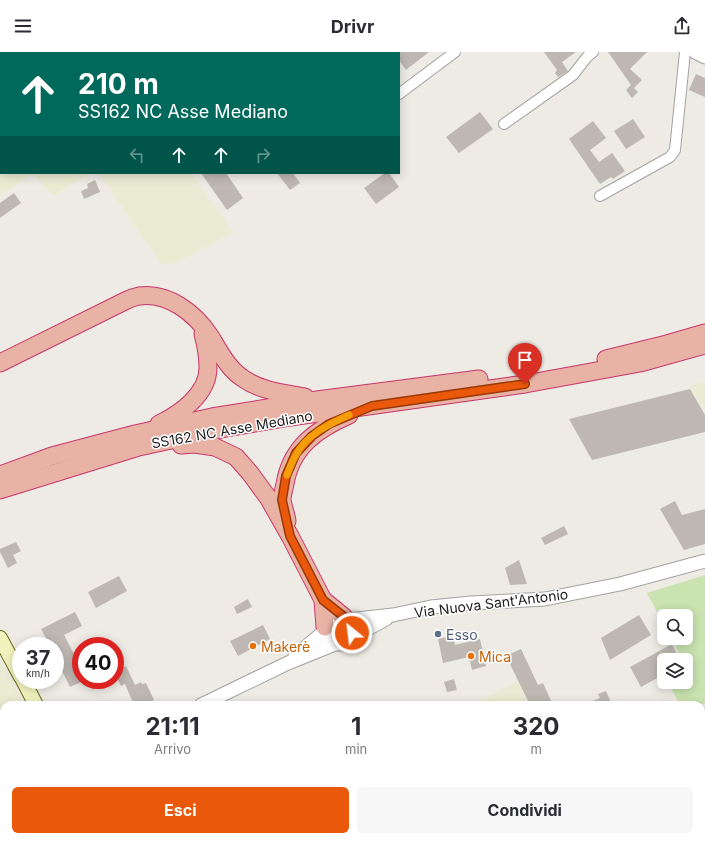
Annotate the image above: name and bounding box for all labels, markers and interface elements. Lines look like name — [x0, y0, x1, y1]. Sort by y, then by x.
icon: menu — [12, 15, 34, 37]
icon: share — [671, 15, 693, 37]
text: Drivr — [331, 16, 374, 37]
text: 210 m — [78, 67, 159, 101]
icon: ahead — [12, 68, 64, 120]
text: SS162 NC Asse Mediano — [78, 101, 288, 122]
icon: left — [126, 144, 148, 166]
icon: ahead — [168, 144, 190, 166]
icon: ahead — [210, 144, 232, 166]
icon: right — [252, 144, 274, 166]
pin — [508, 343, 542, 384]
icon: arrive — [514, 349, 536, 371]
street label: SS162 NC Asse Mediano — [150, 406, 314, 452]
street label: Via Nuova Sant'Antonio — [413, 585, 569, 621]
map controls — [657, 609, 693, 689]
button: search — [657, 609, 693, 645]
position arrow — [331, 612, 373, 654]
place label: Esso — [446, 626, 478, 643]
marker: Esso — [433, 629, 443, 639]
speed limit sign: 40 — [72, 637, 124, 689]
place label: Makerè — [261, 638, 310, 655]
marker: Makerè — [248, 641, 258, 651]
text: 37 — [26, 646, 50, 670]
place label: Mica — [479, 648, 511, 665]
marker: Mica — [466, 651, 476, 661]
button: layers — [657, 653, 693, 689]
text: km/h — [26, 667, 50, 679]
text: 21:11 — [145, 712, 200, 741]
text: 1 — [351, 712, 361, 741]
text: 320 — [513, 712, 560, 741]
text: Arrivo — [154, 741, 191, 757]
text: min — [345, 741, 367, 757]
text: m — [530, 741, 542, 757]
button: Esci — [12, 787, 349, 833]
button: Condividi — [357, 787, 693, 833]

